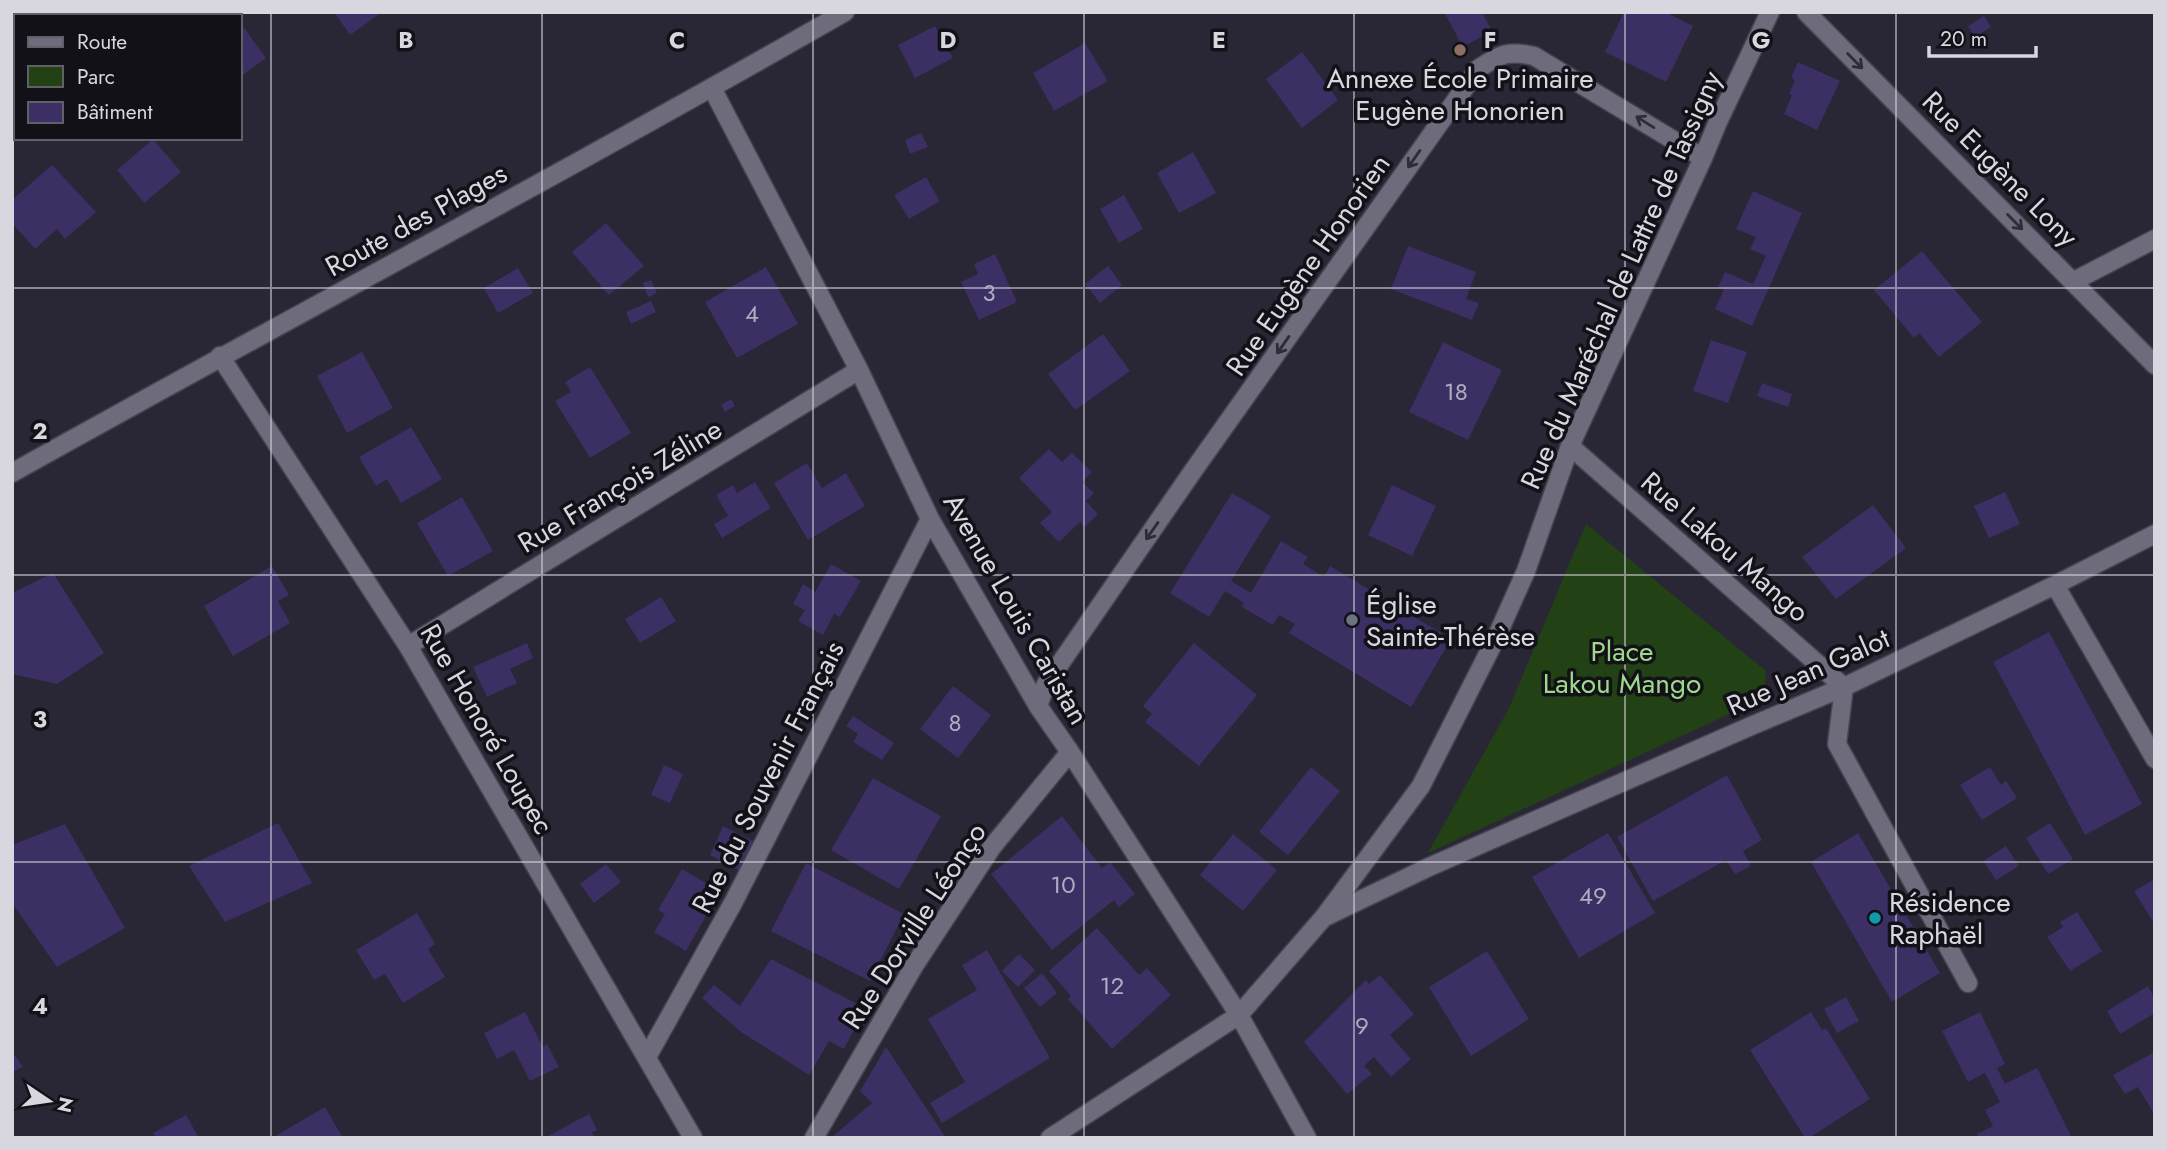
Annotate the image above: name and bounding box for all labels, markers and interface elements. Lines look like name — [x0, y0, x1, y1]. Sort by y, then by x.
legend — [14, 14, 242, 140]
scale bar — [1929, 14, 2036, 58]
text: B — [398, 23, 414, 57]
text: C — [669, 23, 685, 57]
text: D — [940, 23, 957, 57]
text: E — [1212, 23, 1226, 57]
text: F — [1484, 23, 1496, 57]
text: G — [1752, 23, 1770, 57]
text: 20 m — [1940, 24, 1987, 54]
text: Route — [77, 27, 127, 57]
marker: Annexe École Primaire Eugène Honorien — [1452, 42, 1468, 58]
one-way arrow — [1846, 52, 1863, 69]
place label: Annexe École Primaire Eugène Honorien — [1326, 58, 1594, 131]
text: Parc — [77, 62, 115, 92]
street label: Rue du Maréchal de Lattre de Tassigny — [1510, 64, 1732, 496]
street label: Rue Eugène Lony — [1913, 82, 2088, 257]
text: Bâtiment — [77, 97, 153, 127]
one-way arrow — [1636, 115, 1656, 129]
street label: Rue Eugène Honorien — [1216, 146, 1400, 384]
one-way arrow — [1407, 149, 1421, 168]
street label: Route des Plages — [318, 153, 514, 287]
one-way arrow — [2006, 213, 2023, 230]
house number: 3 — [982, 275, 996, 310]
house number: 4 — [745, 296, 759, 331]
one-way arrow — [1276, 335, 1290, 354]
house number: 18 — [1444, 374, 1468, 409]
street label: Rue François Zéline — [510, 409, 730, 563]
text: 2 — [32, 414, 48, 448]
street label: Rue Lakou Mango — [1632, 462, 1818, 632]
street label: Avenue Louis Caristan — [933, 486, 1099, 732]
one-way arrow — [1145, 521, 1159, 540]
place label: Église Sainte-Thérèse — [1366, 584, 1535, 657]
marker: Église Sainte-Thérèse — [1344, 612, 1360, 628]
street label: Rue Honoré Loupec — [410, 616, 564, 842]
street label: Rue Jean Galot — [1720, 618, 1896, 726]
park label: Place Lakou Mango — [1543, 631, 1701, 704]
street label: Rue du Souvenir Français — [682, 634, 854, 920]
text: 3 — [33, 702, 47, 736]
house number: 8 — [948, 705, 962, 740]
street label: Rue Dorville Léonço — [832, 815, 996, 1037]
house number: 10 — [1050, 867, 1076, 902]
house number: 49 — [1579, 878, 1607, 913]
place label: Résidence Raphaël — [1889, 882, 2011, 955]
marker: Résidence Raphaël — [1867, 910, 1883, 926]
house number: 12 — [1100, 968, 1124, 1003]
text: 4 — [32, 989, 48, 1023]
house number: 9 — [1355, 1008, 1369, 1043]
north arrow — [14, 1066, 84, 1136]
text: N — [50, 1094, 80, 1115]

